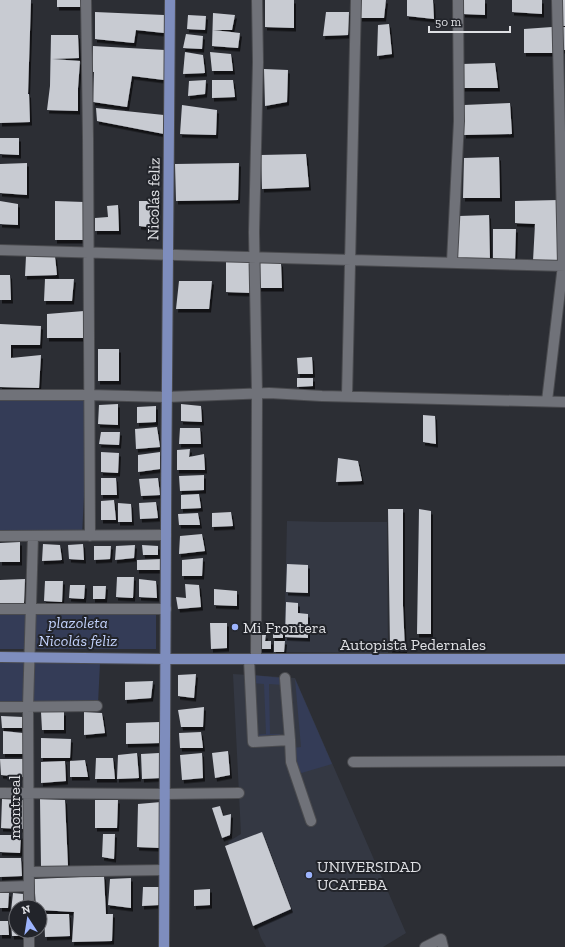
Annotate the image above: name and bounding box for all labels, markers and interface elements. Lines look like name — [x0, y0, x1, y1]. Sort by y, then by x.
scale bar — [429, 8, 510, 34]
text: 50 m — [435, 15, 462, 29]
street label: Nicolás feliz — [143, 157, 164, 241]
park label: plazoleta Nicolás feliz — [39, 613, 117, 650]
place label: Mi Frontera — [243, 618, 326, 637]
marker: Mi Frontera — [230, 622, 240, 632]
street label: Autopista Pedernales — [340, 635, 486, 654]
street label: montreal — [5, 775, 24, 839]
place label: UNIVERSIDAD UCATEBA — [317, 857, 421, 894]
marker: UNIVERSIDAD UCATEBA — [304, 870, 314, 880]
north arrow — [8, 899, 48, 939]
text: N — [21, 902, 32, 917]

